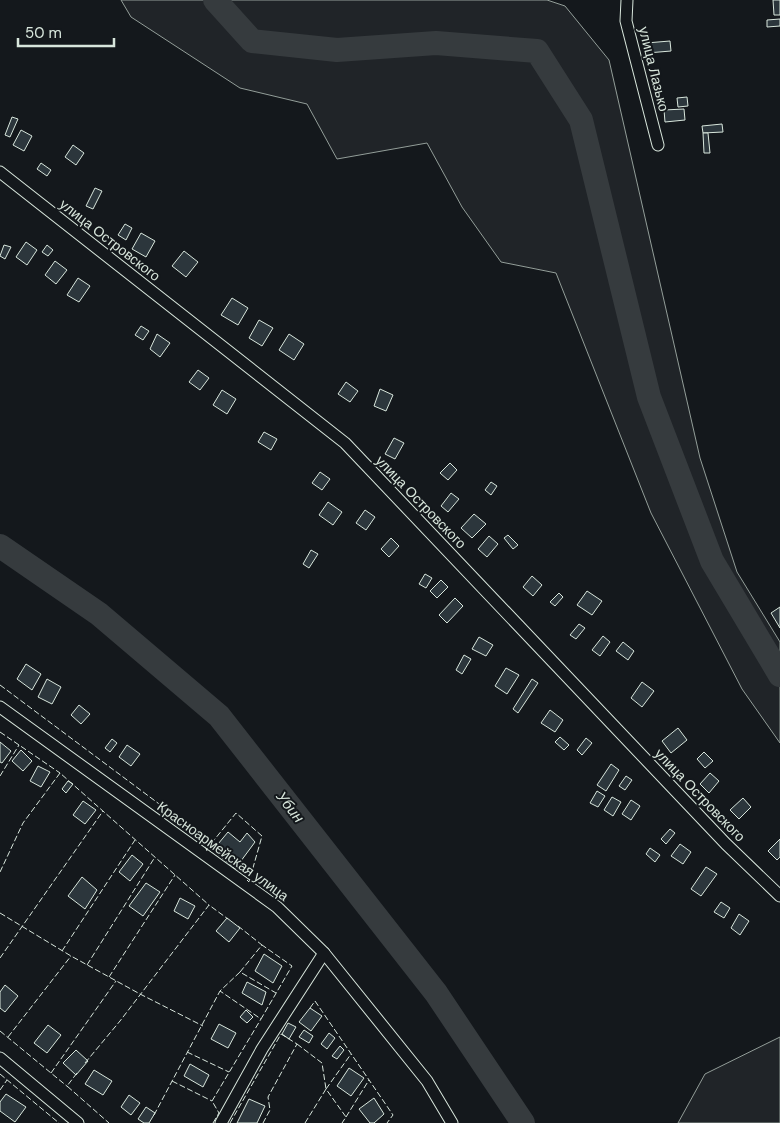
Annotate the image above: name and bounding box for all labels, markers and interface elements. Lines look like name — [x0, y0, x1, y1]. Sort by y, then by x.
scale bar — [18, 15, 114, 47]
text: 50 m — [25, 23, 62, 43]
street label: улица Лазько — [635, 25, 673, 113]
street label: улица Островского — [56, 195, 164, 285]
street label: улица Островского — [372, 451, 470, 553]
street label: улица Островского — [651, 744, 749, 846]
water label: Убин — [271, 786, 309, 827]
street label: Красноармейская улица — [154, 797, 292, 905]

